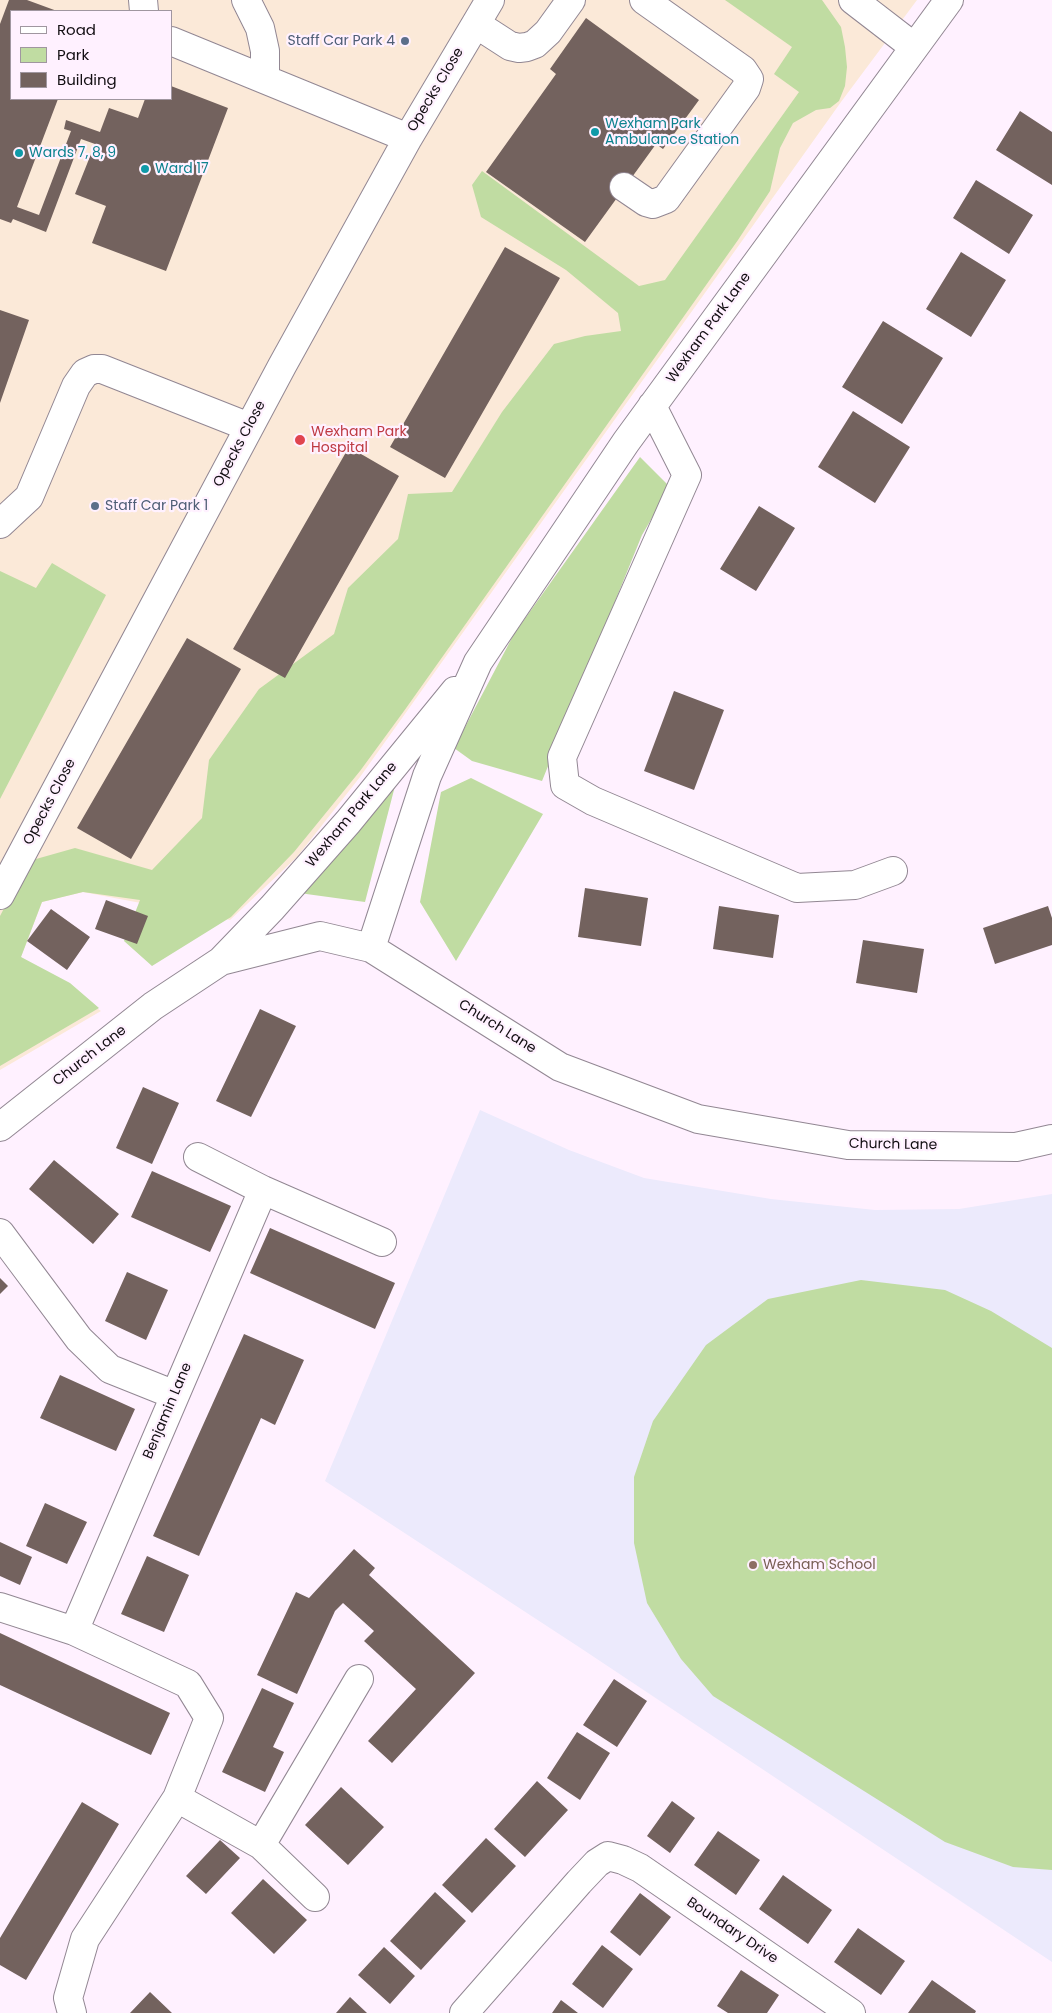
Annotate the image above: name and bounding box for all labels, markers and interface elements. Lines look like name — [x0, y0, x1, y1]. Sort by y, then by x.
legend — [10, 10, 172, 100]
text: Road — [57, 19, 96, 40]
place label: Staff Car Park 4 — [287, 33, 395, 49]
marker: Staff Car Park 4 — [399, 35, 411, 47]
text: Park — [57, 44, 89, 65]
street label: Opecks Close — [404, 45, 468, 135]
text: Building — [57, 69, 117, 90]
place label: Wexham Park Ambulance Station — [605, 116, 739, 148]
marker: Wexham Park Ambulance Station — [589, 126, 601, 138]
place label: Wards 7, 8, 9 — [29, 145, 116, 161]
marker: Wards 7, 8, 9 — [13, 147, 25, 159]
place label: Ward 17 — [155, 161, 209, 177]
marker: Ward 17 — [139, 163, 151, 175]
street label: Wexham Park Lane — [663, 269, 755, 387]
street label: Opecks Close — [210, 398, 270, 490]
place label: Wexham Park Hospital — [311, 424, 407, 457]
marker: Wexham Park Hospital — [293, 433, 307, 447]
place label: Staff Car Park 1 — [105, 498, 208, 514]
marker: Staff Car Park 1 — [89, 500, 101, 512]
street label: Opecks Close — [20, 756, 80, 848]
street label: Wexham Park Lane — [303, 759, 401, 871]
street label: Church Lane — [455, 996, 539, 1058]
street label: Church Lane — [50, 1022, 130, 1090]
street label: Church Lane — [849, 1136, 937, 1154]
street label: Benjamin Lane — [140, 1360, 196, 1462]
place label: Wexham School — [763, 1557, 876, 1573]
marker: Wexham School — [747, 1559, 759, 1571]
street label: Boundary Drive — [683, 1894, 781, 1968]

